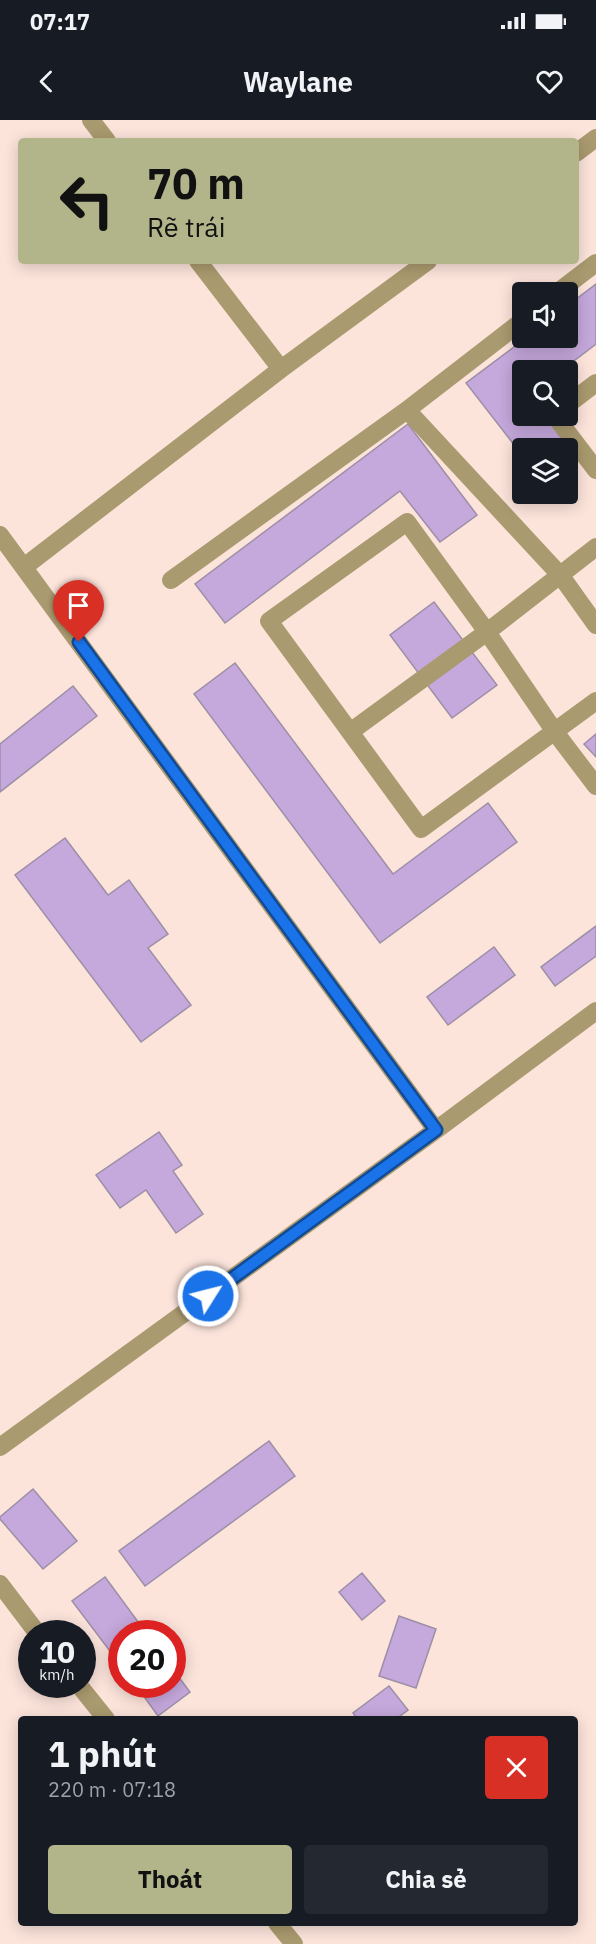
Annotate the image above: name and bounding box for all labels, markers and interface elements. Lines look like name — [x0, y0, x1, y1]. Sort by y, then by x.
text: 07:17 — [30, 7, 90, 36]
text: Waylane — [243, 64, 353, 99]
icon: back — [30, 65, 63, 98]
icon: heart — [533, 65, 566, 98]
text: 70 m — [147, 156, 245, 211]
icon: left — [48, 162, 126, 240]
text: Rẽ trái — [147, 209, 226, 244]
map controls — [512, 282, 578, 504]
button: sound — [512, 282, 578, 348]
button: search — [512, 360, 578, 426]
button: layers — [512, 438, 578, 504]
pin — [53, 580, 104, 642]
icon: arrive — [62, 589, 95, 622]
position arrow — [176, 1264, 240, 1328]
speed limit sign: 20 — [108, 1620, 186, 1698]
text: 10 — [39, 1632, 75, 1671]
text: km/h — [39, 1665, 75, 1684]
text: 1 phút — [48, 1730, 157, 1777]
button: close — [485, 1736, 548, 1799]
text: 220 m · 07:18 — [48, 1776, 176, 1803]
button: Thoát — [48, 1845, 292, 1914]
button: Chia sẻ — [304, 1845, 548, 1914]

